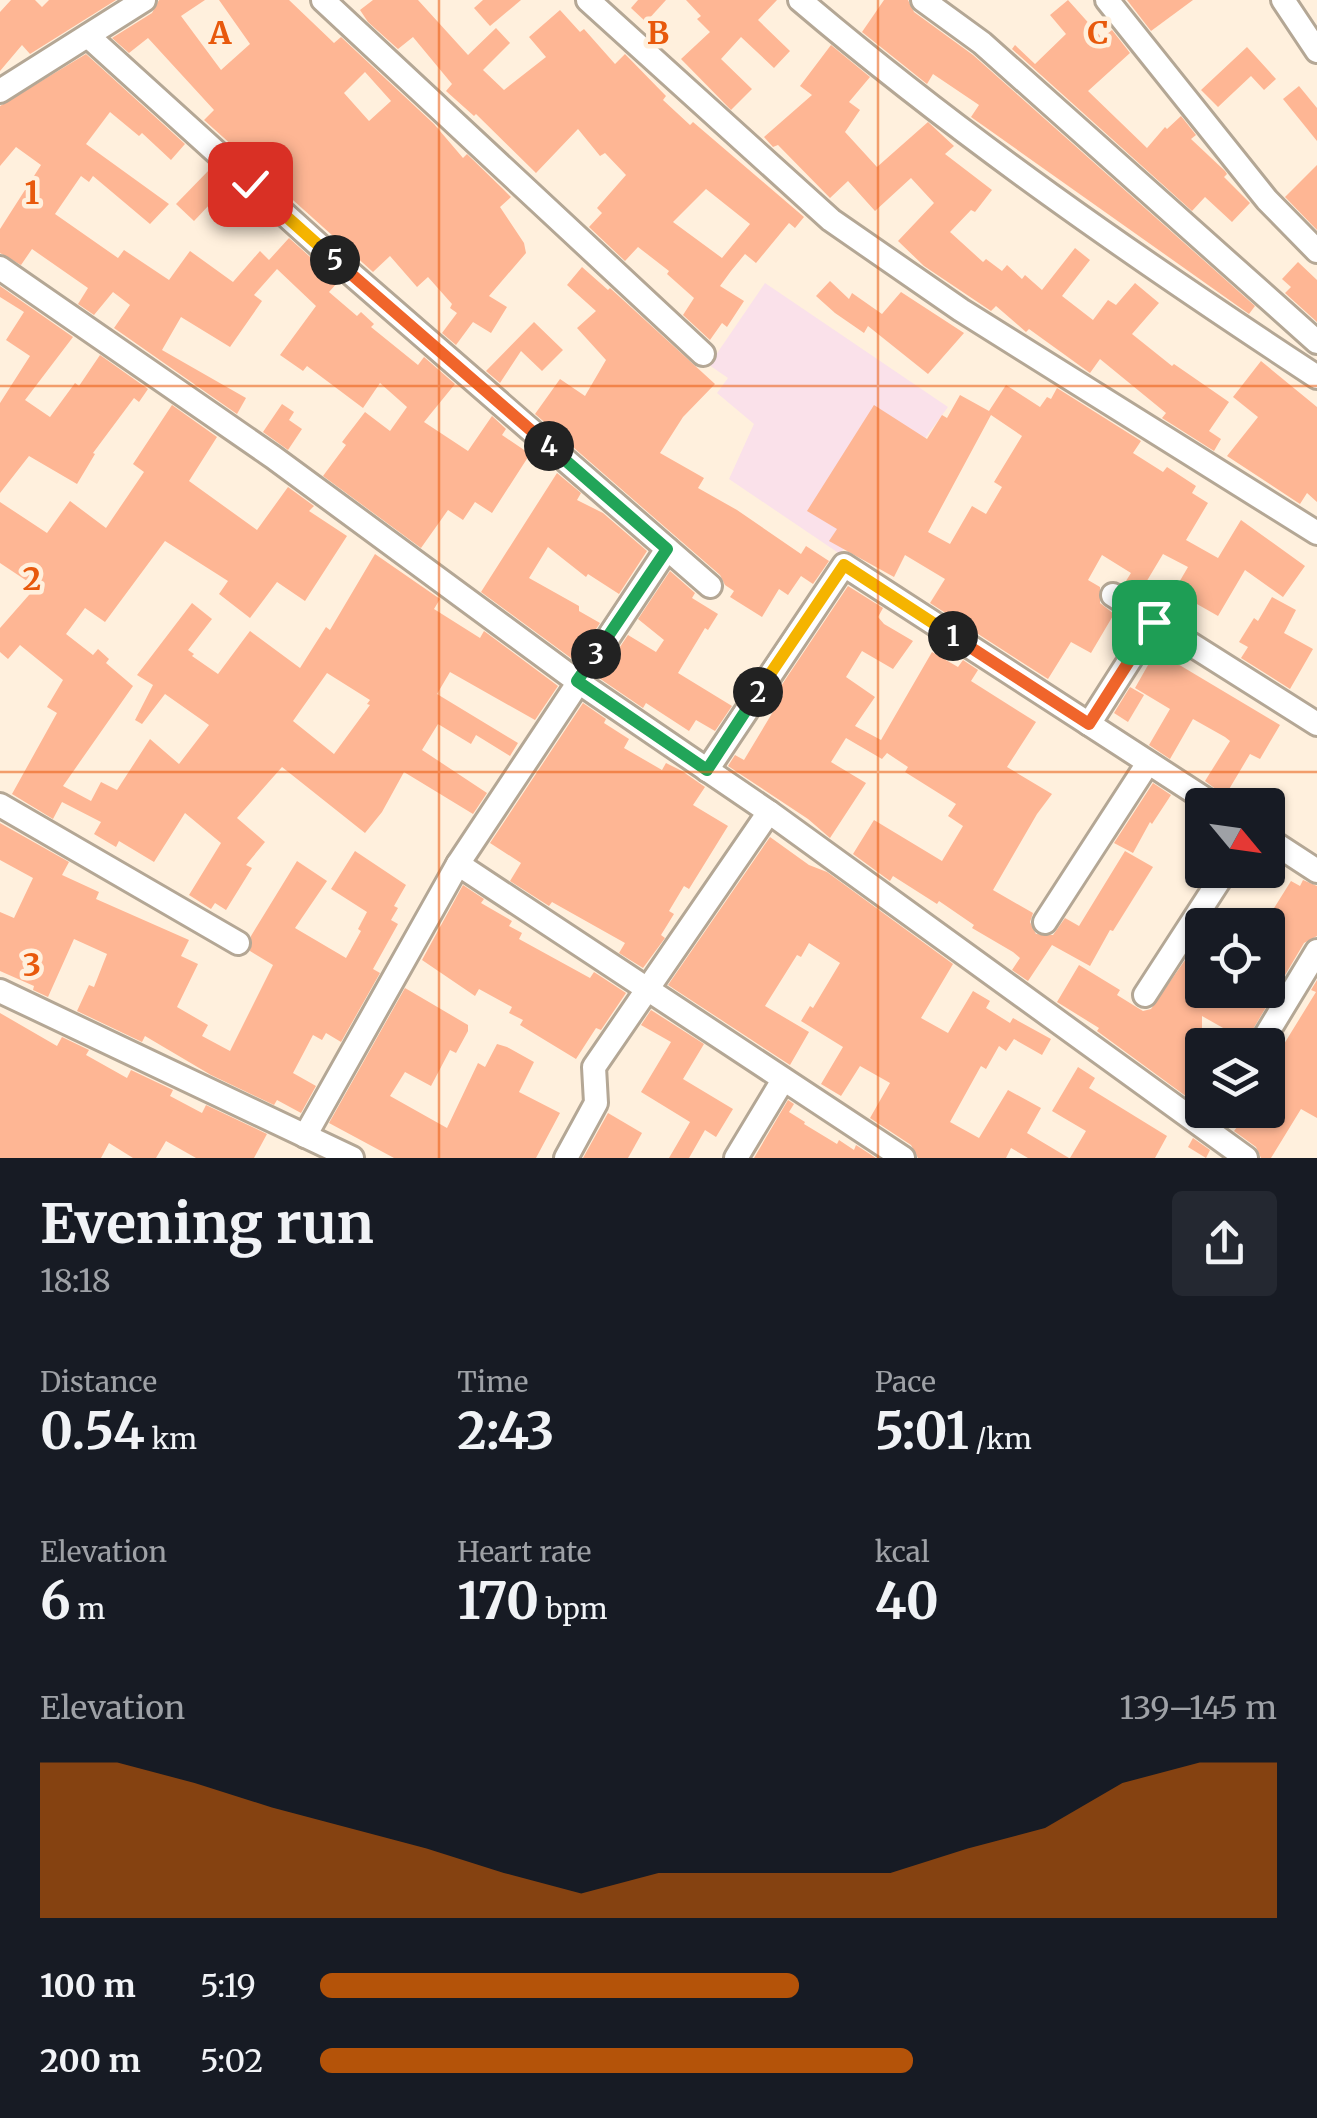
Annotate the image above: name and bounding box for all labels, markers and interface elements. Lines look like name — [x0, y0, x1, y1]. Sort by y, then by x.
text: A — [208, 13, 233, 53]
text: B — [647, 13, 669, 53]
text: C — [1087, 13, 1109, 53]
pin — [208, 142, 293, 227]
icon: check — [223, 157, 278, 212]
text: 1 — [25, 173, 40, 213]
pin: 5 — [310, 235, 360, 285]
text: 5 — [327, 242, 343, 278]
pin: 4 — [524, 421, 574, 471]
text: 4 — [540, 428, 558, 464]
text: 2 — [23, 559, 41, 599]
pin — [1112, 580, 1197, 665]
icon: arrive — [1127, 595, 1182, 650]
pin: 1 — [928, 611, 978, 661]
text: 1 — [947, 618, 959, 654]
pin: 3 — [571, 629, 621, 679]
text: 3 — [588, 636, 604, 672]
pin: 2 — [733, 667, 783, 717]
text: 2 — [750, 674, 766, 710]
north arrow — [1185, 788, 1285, 888]
map controls — [1185, 788, 1285, 1128]
button: locate — [1185, 908, 1285, 1008]
text: 3 — [23, 945, 41, 985]
button: layers — [1185, 1028, 1285, 1128]
text: Evening run — [40, 1189, 374, 1258]
button: share — [1172, 1191, 1277, 1296]
text: 18:18 — [40, 1261, 111, 1301]
text: Distance — [40, 1364, 157, 1400]
text: Time — [457, 1364, 528, 1400]
text: Pace — [875, 1364, 936, 1400]
text: 0.54 — [40, 1400, 145, 1463]
text: 2:43 — [457, 1400, 554, 1463]
text: 5:01 — [875, 1400, 969, 1463]
text: km — [145, 1421, 197, 1457]
text: /km — [969, 1421, 1032, 1457]
text: Elevation — [40, 1534, 167, 1570]
text: Heart rate — [457, 1534, 591, 1570]
text: kcal — [875, 1534, 930, 1570]
text: 6 — [40, 1570, 71, 1633]
text: 170 — [457, 1570, 539, 1633]
text: 40 — [875, 1570, 939, 1633]
text: m — [71, 1591, 105, 1627]
text: bpm — [539, 1591, 608, 1627]
text: Elevation — [40, 1688, 185, 1728]
text: 139–145 m — [1119, 1688, 1277, 1728]
text: 100 m — [40, 1966, 136, 2006]
text: 5:19 — [200, 1966, 256, 2006]
text: 200 m — [40, 2041, 141, 2081]
text: 5:02 — [200, 2041, 263, 2081]

